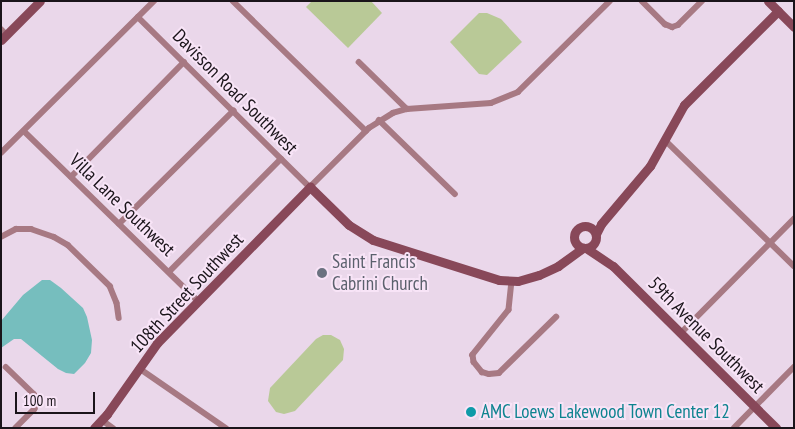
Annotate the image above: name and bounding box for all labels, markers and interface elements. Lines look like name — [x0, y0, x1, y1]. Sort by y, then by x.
street label: Davisson Road Southwest — [168, 25, 302, 159]
street label: Villa Lane Southwest — [65, 149, 179, 261]
street label: 108th Street Southwest — [126, 228, 248, 358]
place label: Saint Francis Cabrini Church — [332, 251, 428, 295]
marker: Saint Francis Cabrini Church — [316, 267, 328, 279]
street label: 59th Avenue Southwest — [643, 272, 769, 398]
scale bar — [18, 382, 98, 414]
text: 100 m — [23, 391, 56, 410]
place label: AMC Loews Lakewood Town Center 12 — [481, 401, 731, 423]
marker: AMC Loews Lakewood Town Center 12 — [465, 406, 477, 418]

